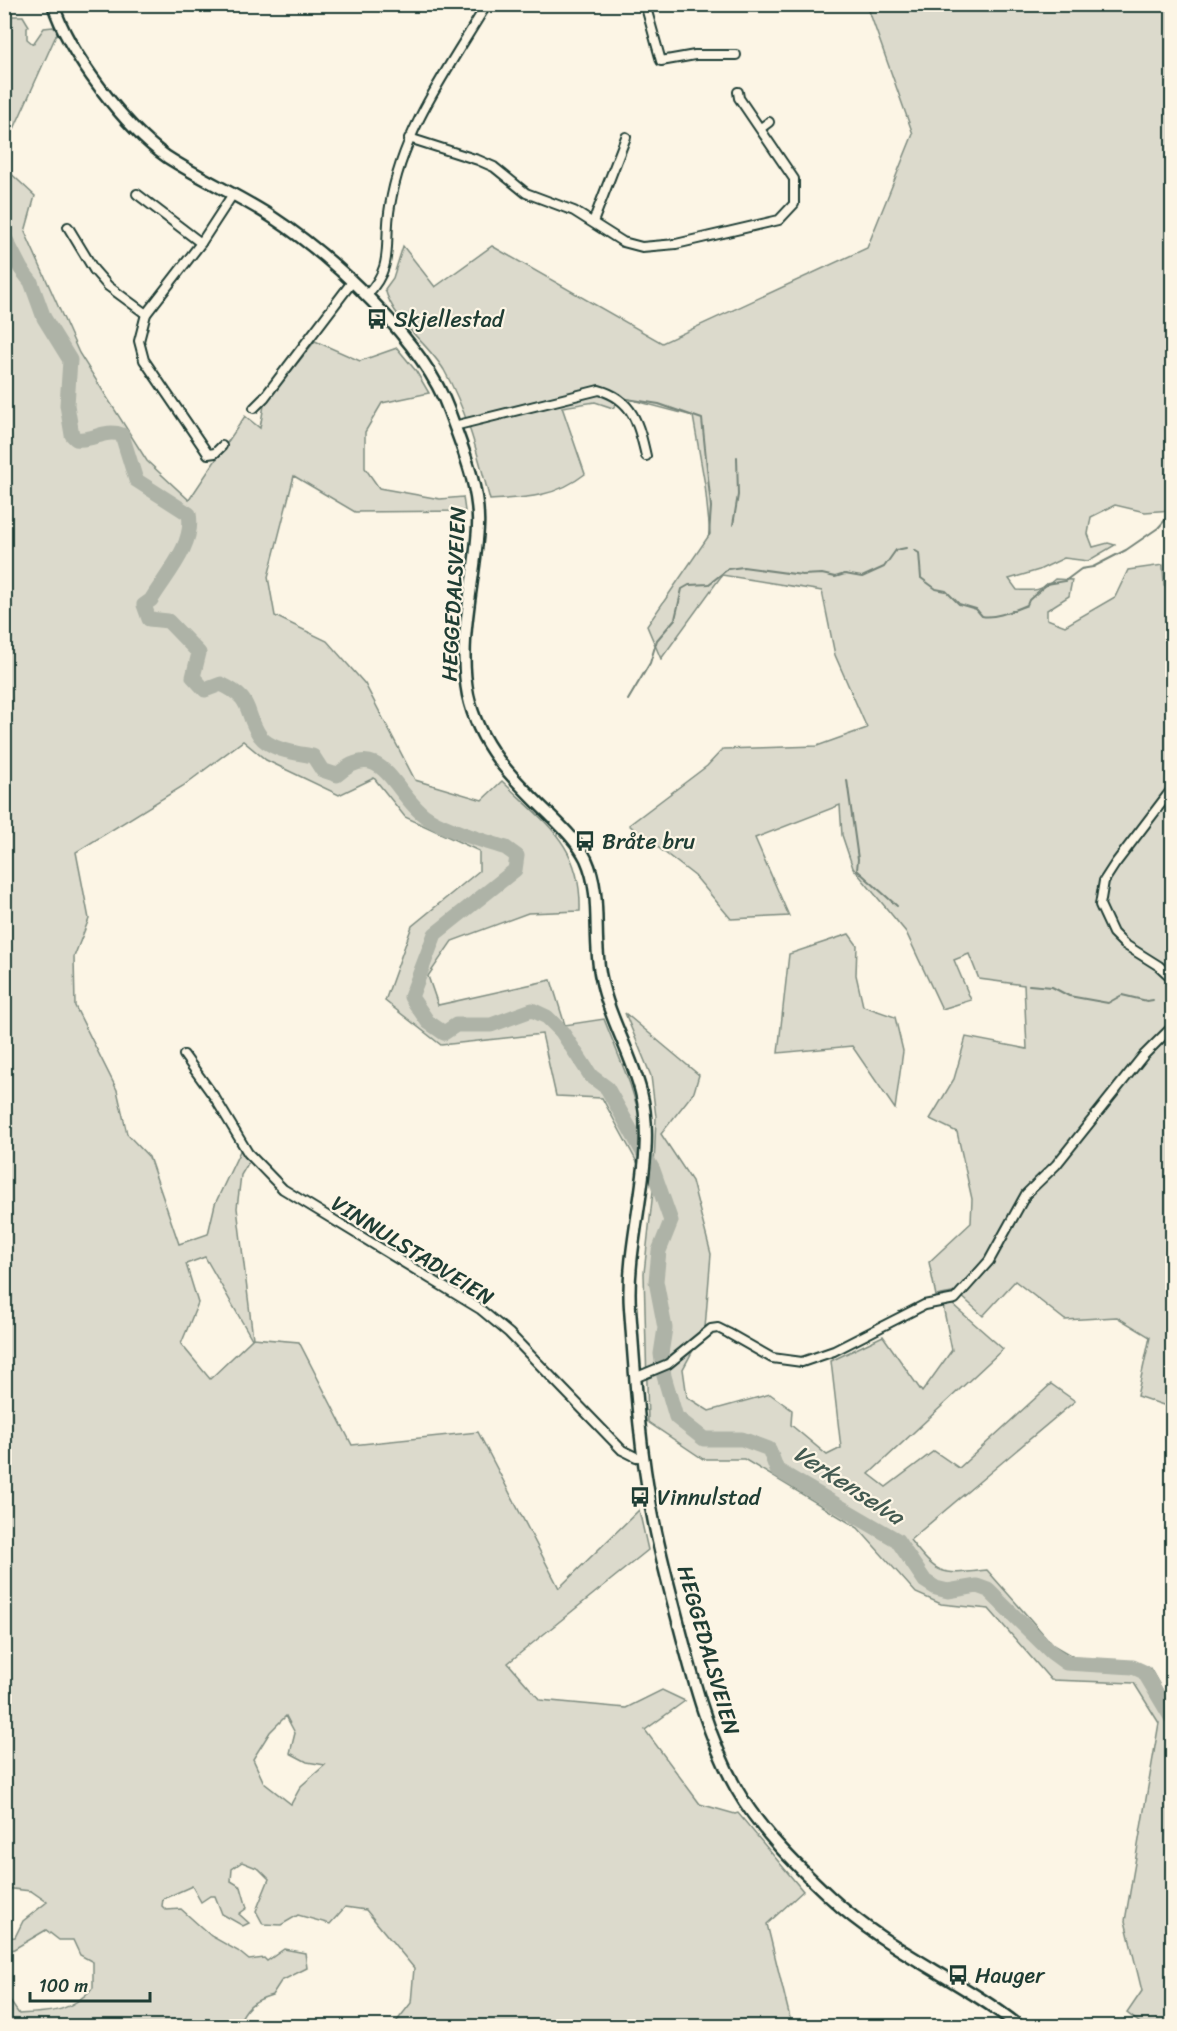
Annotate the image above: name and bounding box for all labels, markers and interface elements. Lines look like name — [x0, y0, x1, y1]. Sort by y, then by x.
place label: Skjellestad — [394, 300, 505, 339]
bus stop icon: Skjellestad — [365, 307, 389, 331]
street label: HEGGEDALSVEIEN — [429, 505, 478, 682]
place label: Bråte bru — [602, 822, 695, 861]
bus stop icon: Bråte bru — [573, 829, 597, 853]
street label: VINNULSTADVEIEN — [323, 1184, 502, 1316]
water label: Verkenselva — [785, 1433, 915, 1538]
place label: Vinnulstad — [657, 1478, 762, 1517]
bus stop icon: Vinnulstad — [628, 1485, 652, 1509]
street label: HEGGEDALSVEIEN — [666, 1561, 752, 1740]
place label: Hauger — [975, 1956, 1046, 1995]
bus stop icon: Hauger — [946, 1963, 970, 1987]
scale bar — [30, 1965, 150, 2003]
text: 100 m — [39, 1970, 88, 2002]

